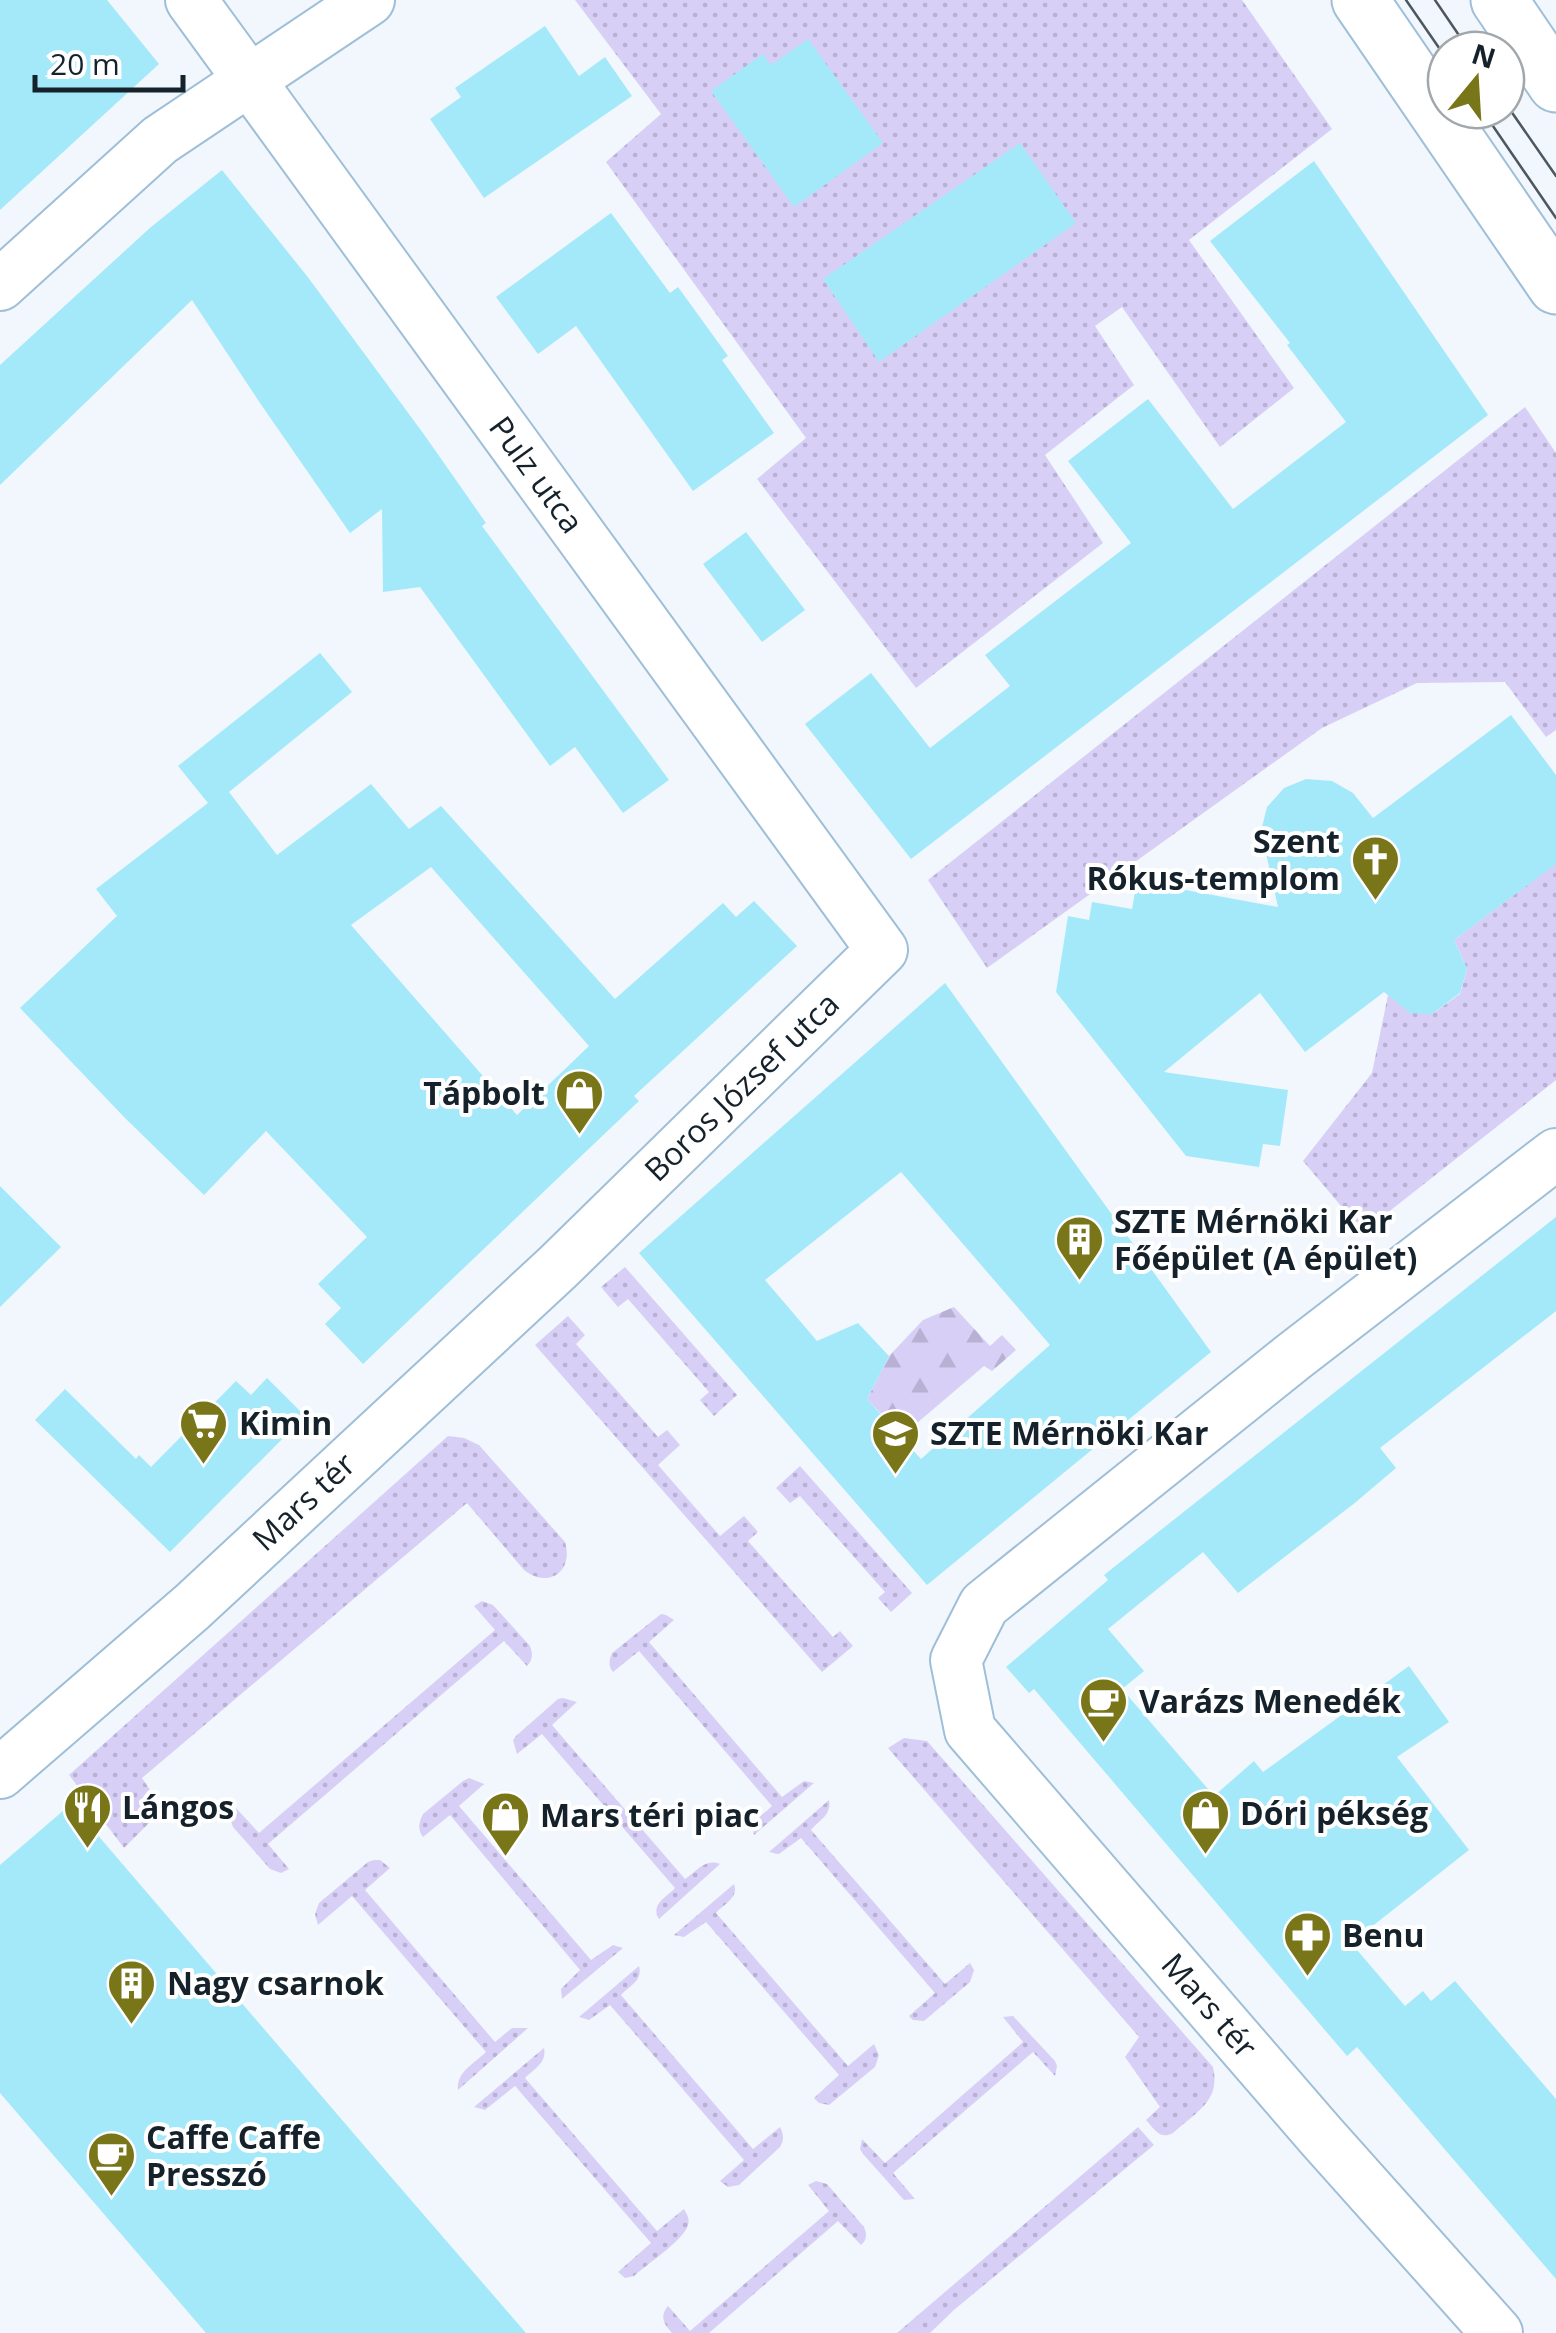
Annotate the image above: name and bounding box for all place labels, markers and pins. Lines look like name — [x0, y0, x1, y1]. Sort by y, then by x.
place label: Szent Rókus-templom — [1087, 819, 1340, 899]
church icon: Szent Rókus-templom — [1349, 834, 1401, 902]
shop icon: Tápbolt — [554, 1068, 606, 1136]
place label: Tápbolt — [423, 1071, 545, 1114]
place label: SZTE Mérnöki Kar Főépület (A épület) — [1114, 1199, 1417, 1279]
building icon: SZTE Mérnöki Kar Főépület (A épület) — [1053, 1214, 1105, 1282]
supermarket icon: Kimin — [178, 1398, 230, 1466]
place label: Kimin — [239, 1401, 332, 1444]
school or university icon: SZTE Mérnöki Kar — [869, 1408, 921, 1476]
place label: SZTE Mérnöki Kar — [930, 1411, 1208, 1454]
cafe icon: Varázs Menedék — [1078, 1676, 1130, 1744]
place label: Varázs Menedék — [1139, 1679, 1401, 1722]
restaurant icon: Lángos — [61, 1782, 113, 1850]
place label: Lángos — [122, 1785, 234, 1828]
shop icon: Dóri pékség — [1179, 1788, 1231, 1856]
shop icon: Mars téri piac — [479, 1790, 531, 1858]
place label: Dóri pékség — [1240, 1791, 1428, 1834]
place label: Mars téri piac — [540, 1793, 759, 1836]
pharmacy icon: Benu — [1281, 1910, 1333, 1978]
place label: Benu — [1342, 1913, 1424, 1956]
building icon: Nagy csarnok — [106, 1958, 158, 2026]
place label: Nagy csarnok — [167, 1961, 384, 2004]
place label: Caffe Caffe Presszó — [146, 2115, 321, 2195]
cafe icon: Caffe Caffe Presszó — [85, 2130, 137, 2198]

